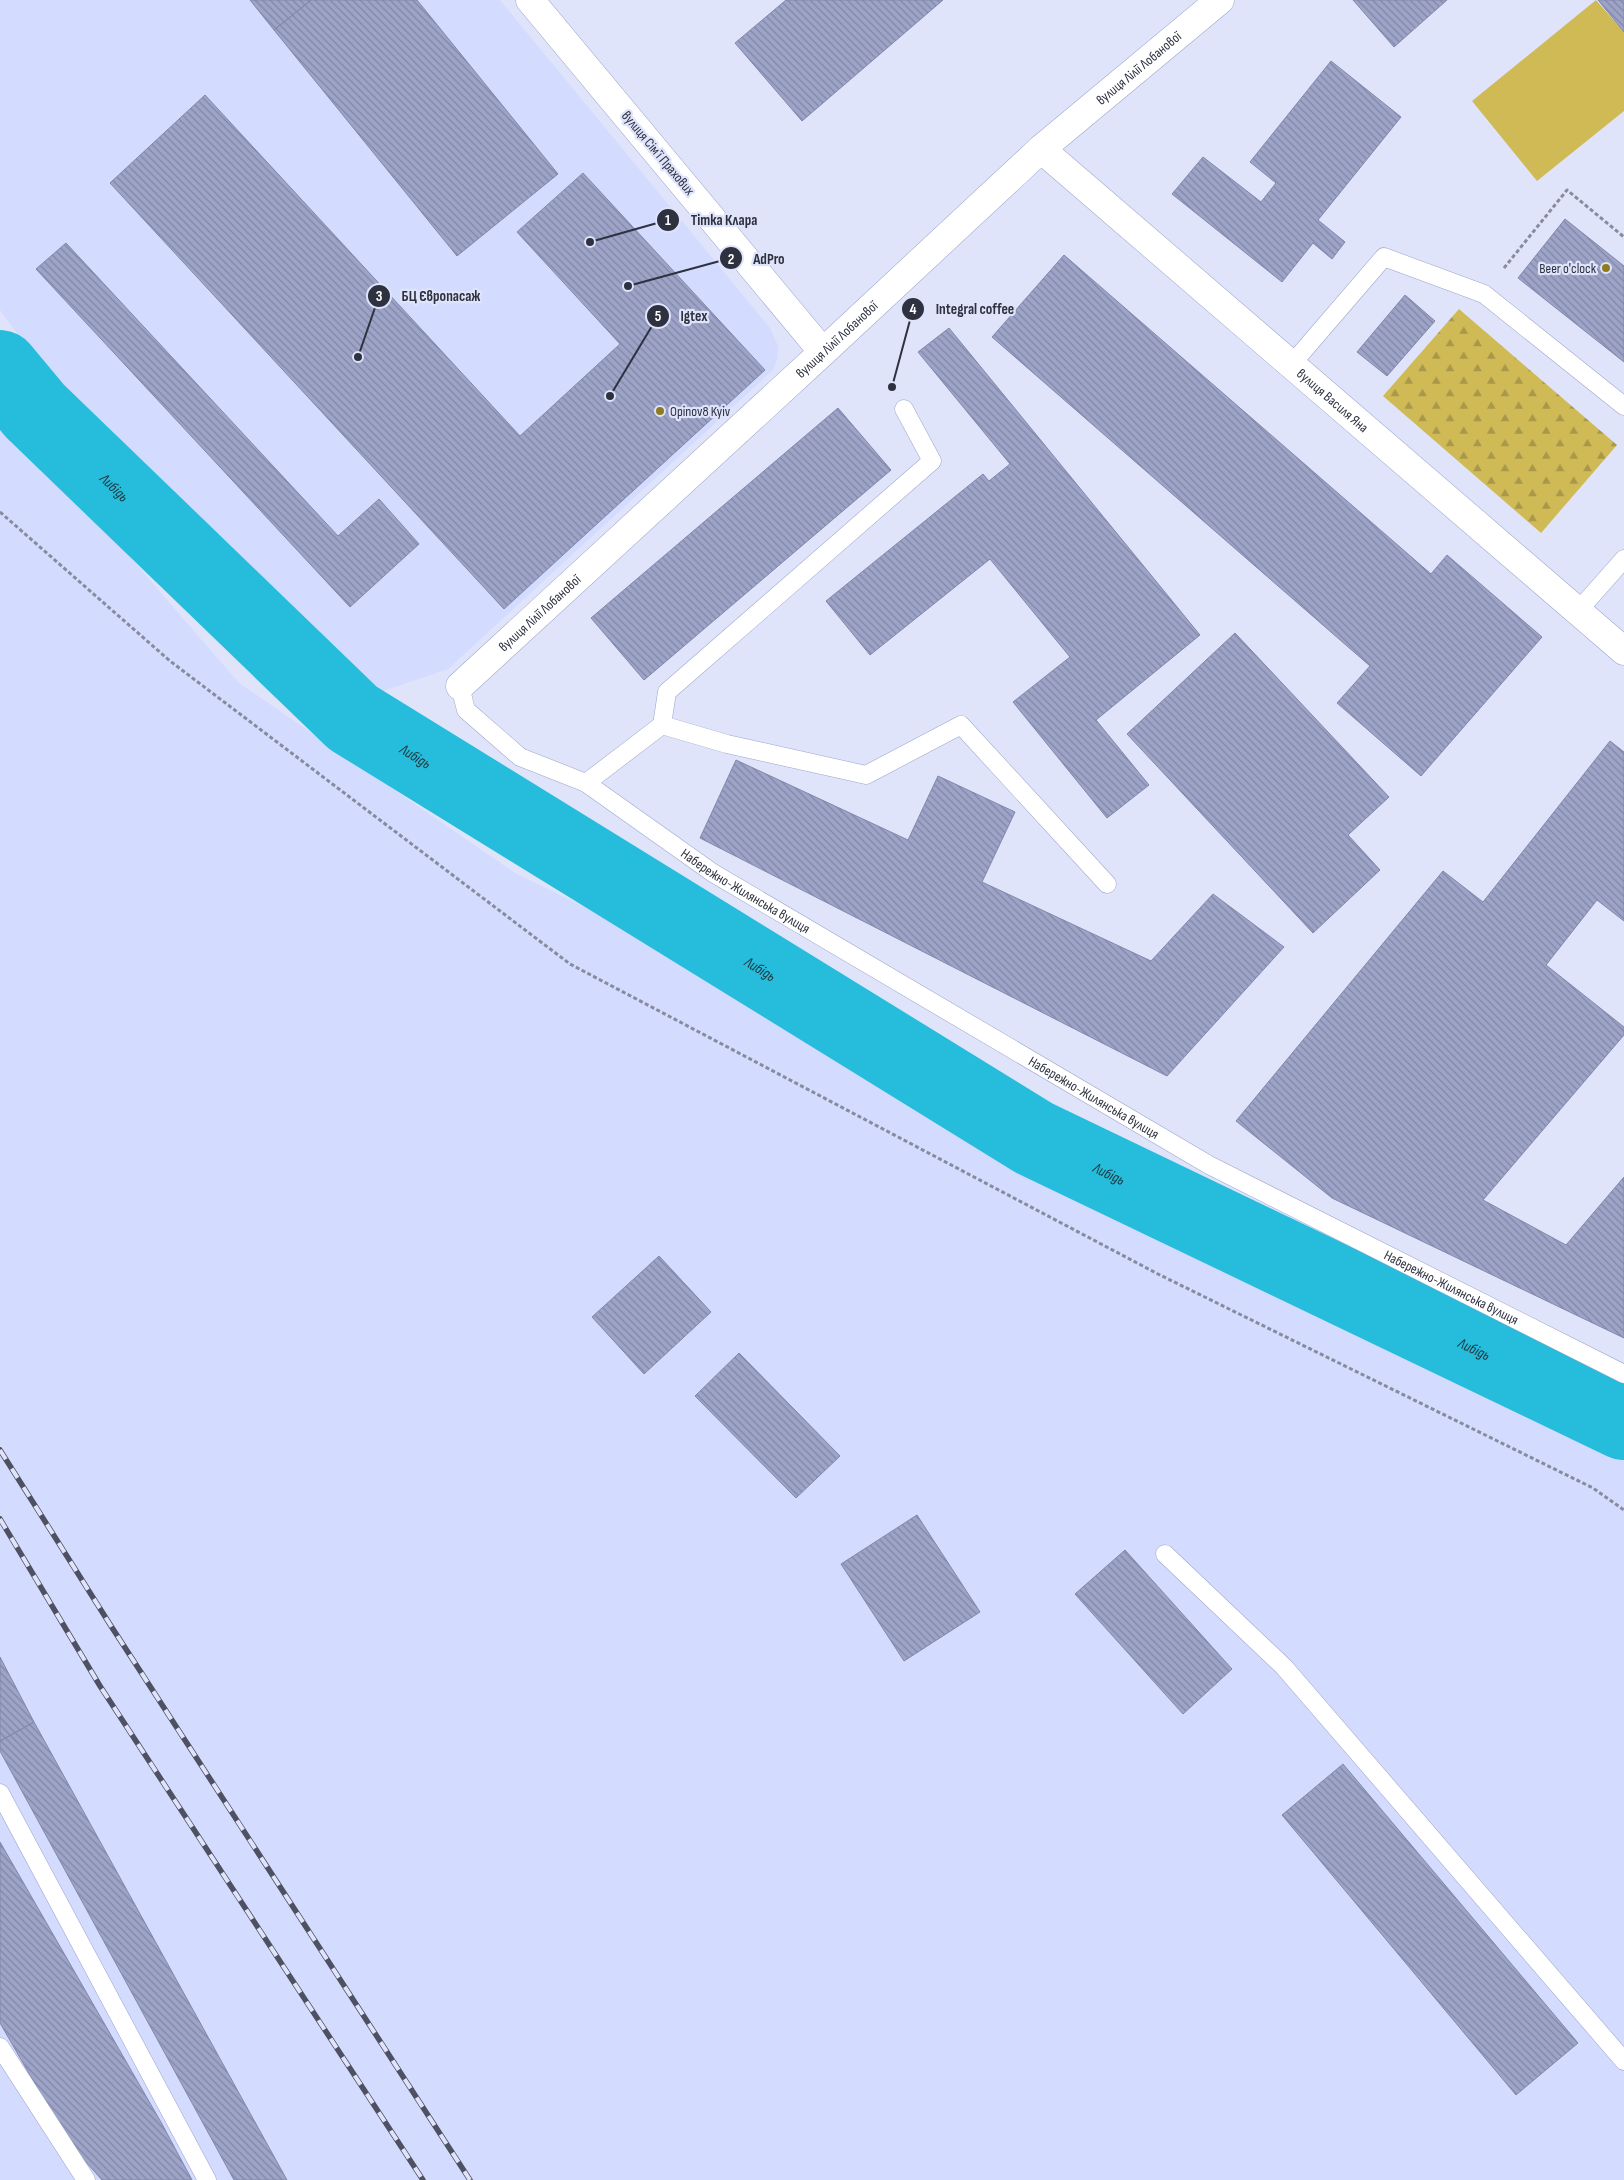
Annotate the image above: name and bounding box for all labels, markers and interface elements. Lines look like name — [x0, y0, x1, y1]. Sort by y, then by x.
street label: вулиця Лілії Лобанової — [1093, 27, 1185, 108]
street label: вулиця Сімʼї Прахових — [618, 108, 699, 199]
callout: Тітка Клара — [656, 205, 767, 235]
text: 1 — [665, 211, 671, 230]
text: Тітка Клара — [691, 211, 757, 230]
callout: AdPro — [719, 243, 795, 273]
text: 2 — [728, 250, 734, 269]
text: AdPro — [752, 250, 785, 269]
place label: Beer o'clock — [1539, 260, 1597, 277]
marker: Beer o'clock — [1600, 262, 1612, 274]
callout: БЦ Європасаж — [367, 281, 491, 311]
text: 3 — [376, 287, 383, 306]
text: БЦ Європасаж — [402, 287, 481, 306]
callout: Integral coffee — [901, 294, 1024, 324]
street label: вулиця Лілії Лобанової — [792, 297, 881, 381]
text: 4 — [910, 300, 917, 319]
text: Integral coffee — [936, 300, 1014, 319]
callout: Igtex — [645, 301, 717, 331]
text: 5 — [655, 307, 662, 326]
text: Igtex — [681, 307, 708, 326]
street label: вулиця Василя Яна — [1293, 365, 1372, 436]
place label: Opinov8 Kyiv — [670, 403, 731, 420]
marker: Opinov8 Kyiv — [654, 405, 666, 417]
water label: Либідь — [95, 469, 133, 506]
street label: вулиця Лілії Лобанової — [495, 571, 584, 655]
water label: Либідь — [395, 739, 435, 773]
street label: Набережно-Жилянська вулиця — [678, 845, 813, 937]
water label: Либідь — [740, 952, 779, 986]
street label: Набережно-Жилянська вулиця — [1026, 1052, 1162, 1142]
water label: Либідь — [1089, 1158, 1128, 1190]
street label: Набережно-Жилянська вулиця — [1381, 1246, 1522, 1328]
water label: Либідь — [1454, 1333, 1493, 1365]

